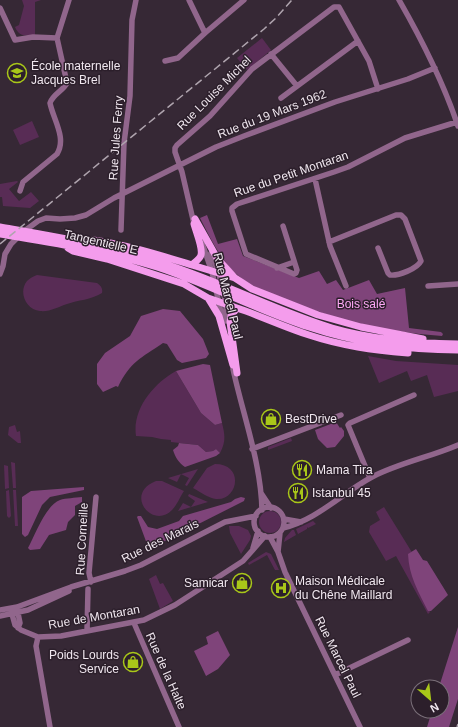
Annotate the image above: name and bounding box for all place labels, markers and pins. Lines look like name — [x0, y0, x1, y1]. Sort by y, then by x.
place label: École maternelle Jacques Brel — [31, 58, 121, 87]
school or university icon: École maternelle Jacques Brel — [6, 62, 28, 84]
shop icon: BestDrive — [260, 408, 282, 430]
place label: BestDrive — [285, 412, 337, 426]
restaurant icon: Mama Tira — [291, 459, 313, 481]
place label: Mama Tira — [316, 463, 373, 477]
restaurant icon: Istanbul 45 — [287, 482, 309, 504]
place label: Istanbul 45 — [312, 486, 371, 500]
shop icon: Samicar — [231, 572, 253, 594]
place label: Maison Médicale du Chêne Maillard — [295, 574, 392, 602]
place label: Samicar — [184, 576, 228, 590]
hospital icon: Maison Médicale du Chêne Maillard — [270, 577, 292, 599]
place label: Poids Lourds Service — [49, 648, 119, 676]
shop icon: Poids Lourds Service — [122, 651, 144, 673]

